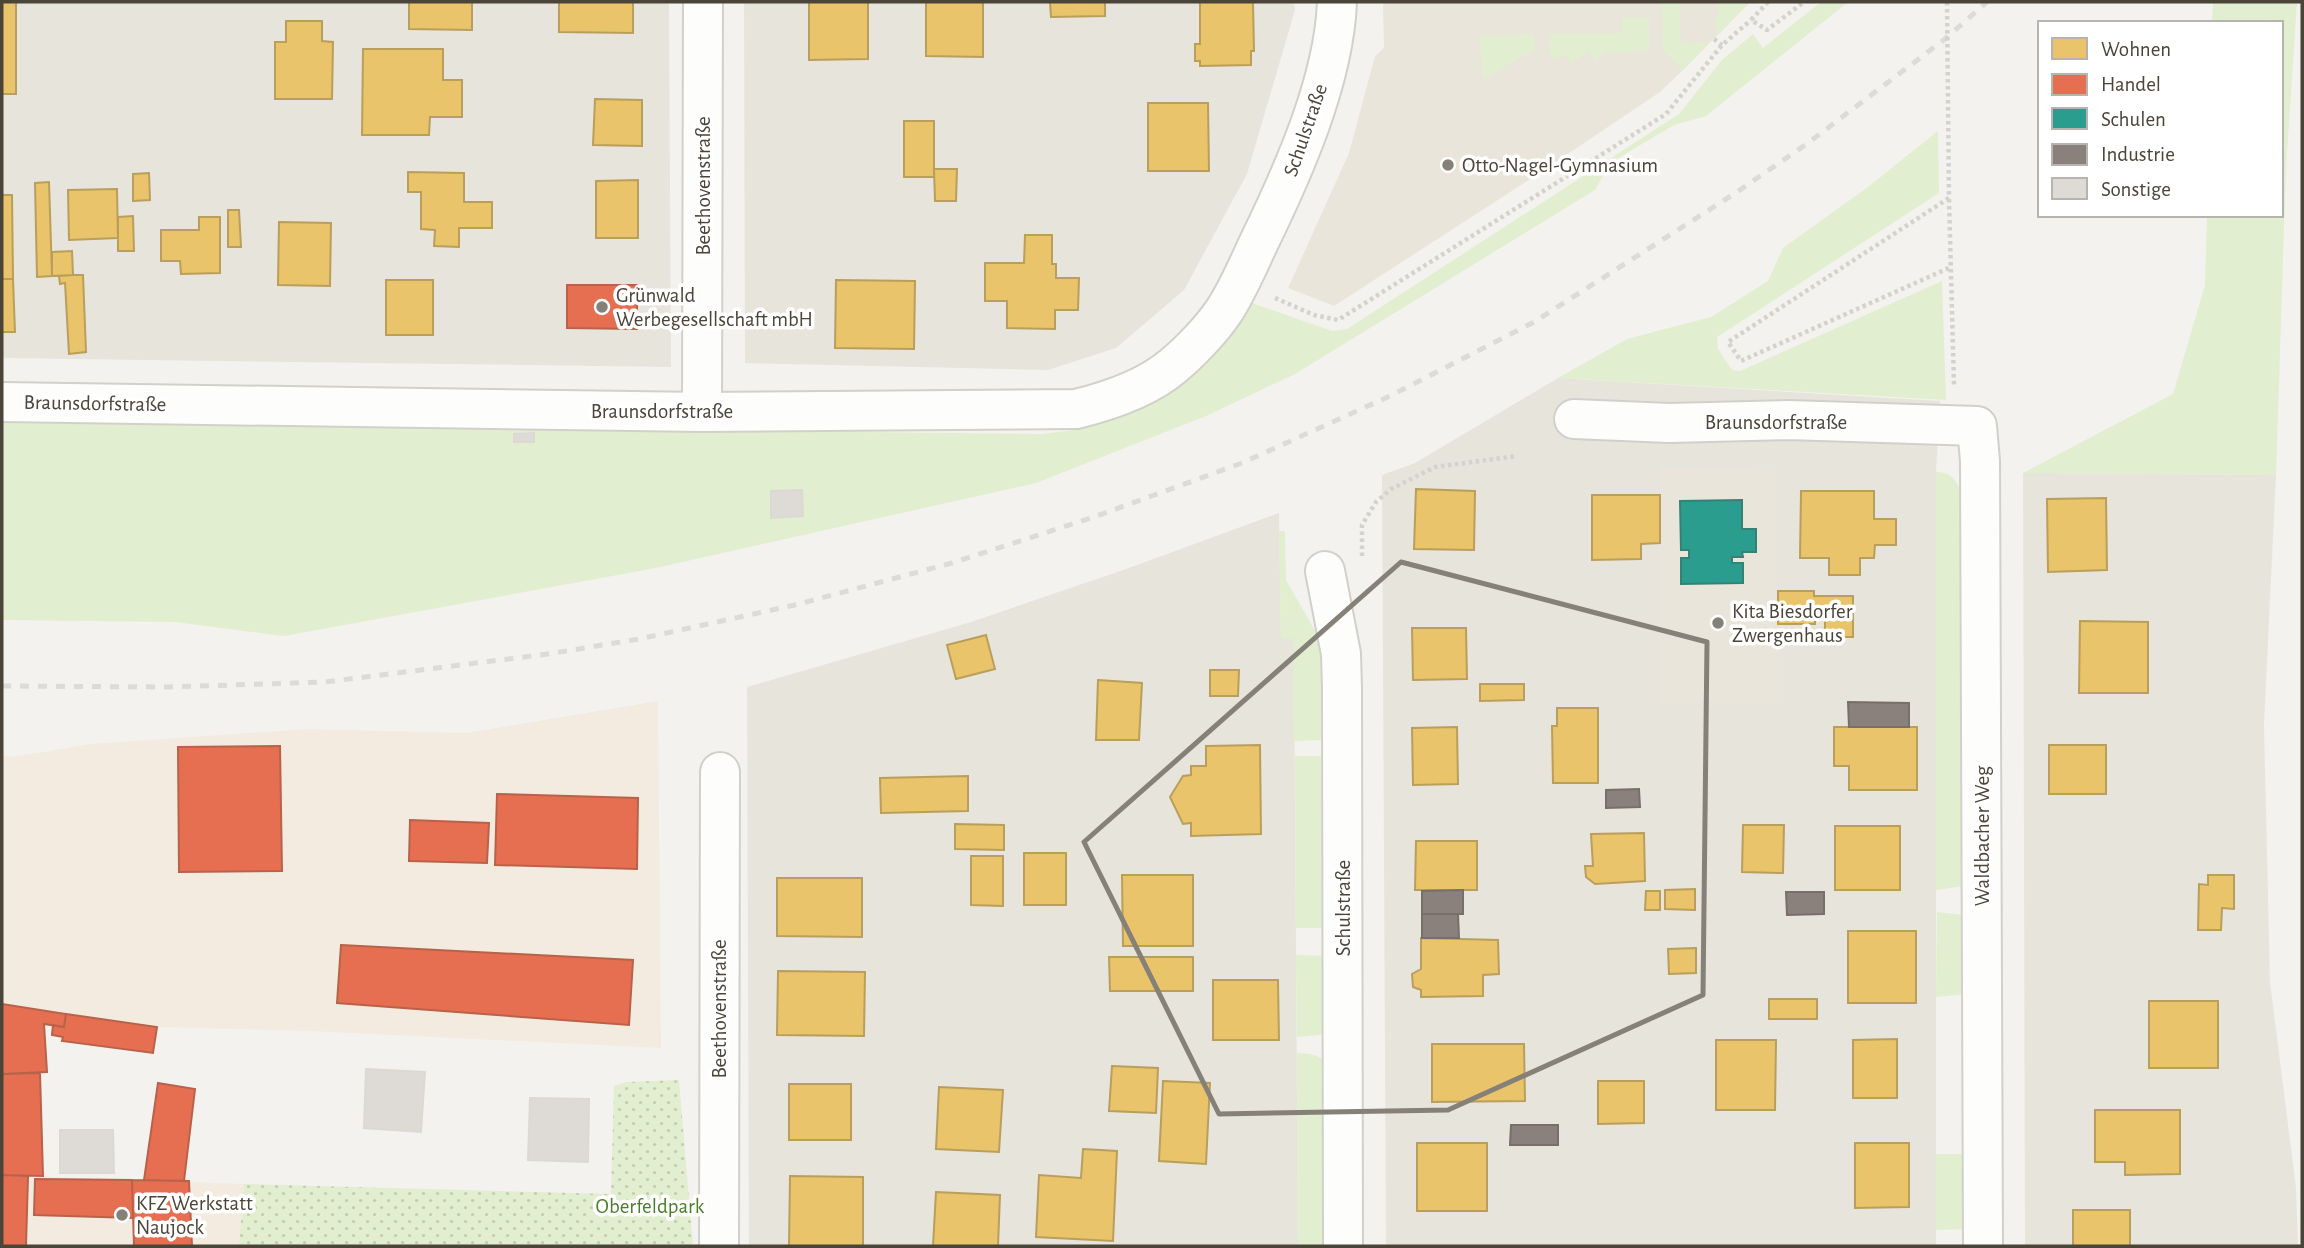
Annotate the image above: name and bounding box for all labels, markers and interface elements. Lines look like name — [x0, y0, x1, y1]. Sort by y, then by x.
legend — [2038, 21, 2283, 217]
text: Wohnen — [2101, 39, 2171, 60]
text: Handel — [2101, 74, 2161, 95]
street label: Schulstraße — [1280, 81, 1331, 179]
text: Schulen — [2101, 109, 2166, 130]
street label: Beethovenstraße — [693, 116, 714, 256]
text: Industrie — [2101, 144, 2175, 165]
place label: Otto-Nagel-Gymnasium — [1462, 155, 1658, 176]
marker: Otto-Nagel-Gymnasium — [1440, 157, 1456, 173]
text: Sonstige — [2101, 179, 2171, 200]
place label: Grünwald Werbegesellschaft mbH — [616, 285, 813, 330]
marker: Grünwald Werbegesellschaft mbH — [594, 299, 610, 315]
street label: Braunsdorfstraße — [23, 392, 166, 415]
street label: Braunsdorfstraße — [591, 401, 733, 422]
street label: Braunsdorfstraße — [1705, 412, 1847, 433]
place label: Kita Biesdorfer Zwergenhaus — [1732, 601, 1853, 646]
marker: Kita Biesdorfer Zwergenhaus — [1710, 615, 1726, 631]
street label: Waldbacher Weg — [1972, 765, 1993, 906]
street label: Schulstraße — [1333, 860, 1354, 956]
street label: Beethovenstraße — [709, 939, 730, 1079]
place label: KFZ Werkstatt Naujock — [136, 1193, 253, 1238]
park label: Oberfeldpark — [596, 1196, 705, 1217]
marker: KFZ Werkstatt Naujock — [114, 1207, 130, 1223]

